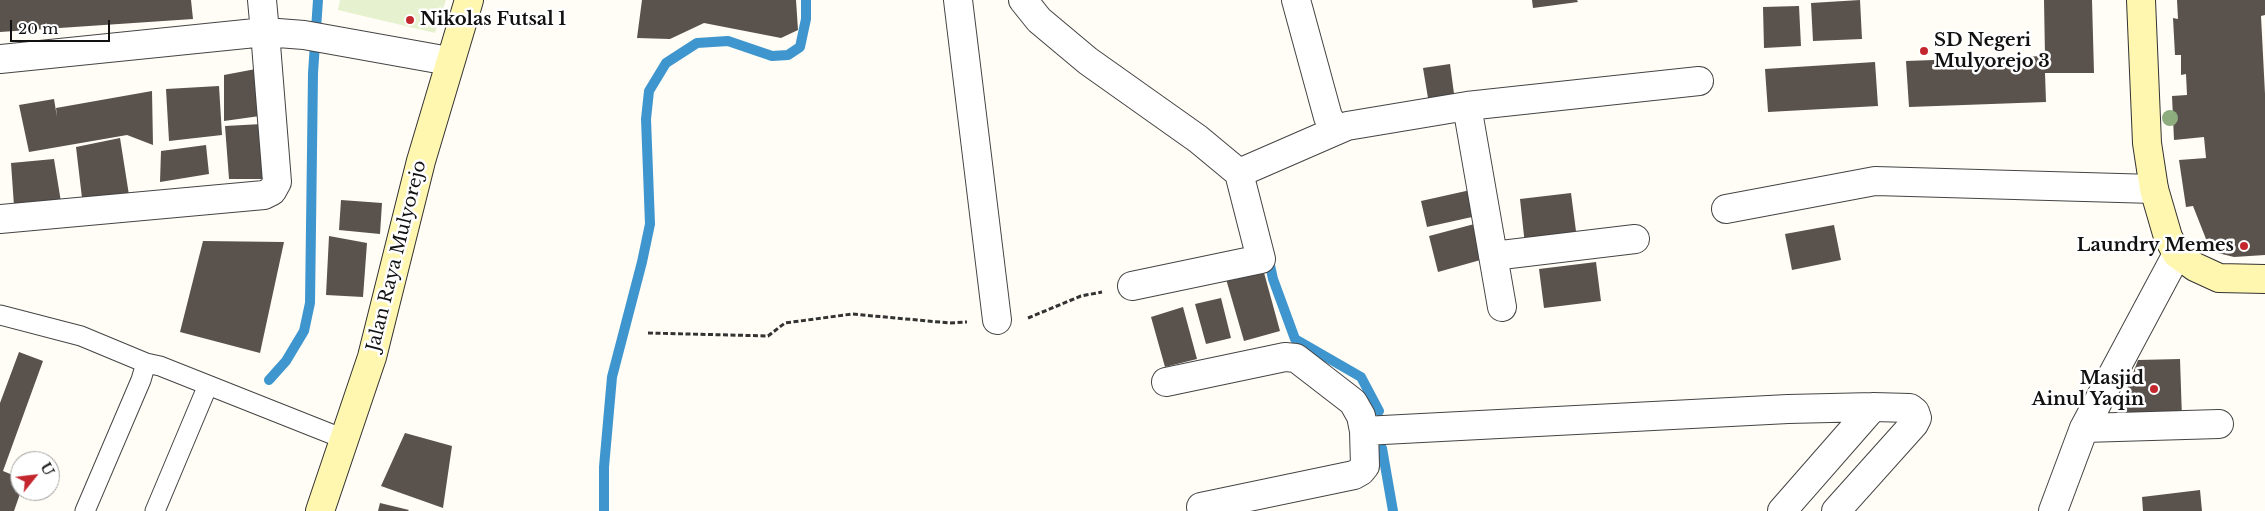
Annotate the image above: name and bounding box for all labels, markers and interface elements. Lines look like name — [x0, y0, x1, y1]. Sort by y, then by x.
place label: Nikolas Futsal 1 — [420, 9, 566, 31]
scale bar — [12, 10, 112, 42]
marker: Nikolas Futsal 1 — [404, 14, 416, 26]
text: 20 m — [18, 19, 58, 38]
place label: SD Negeri Mulyorejo 3 — [1934, 30, 2050, 72]
marker: SD Negeri Mulyorejo 3 — [1918, 45, 1930, 57]
street label: Jalan Raya Mulyorejo — [363, 158, 431, 354]
place label: Laundry Memes — [2077, 235, 2234, 257]
marker: Laundry Memes — [2238, 240, 2250, 252]
place label: Masjid Ainul Yaqin — [2032, 368, 2144, 410]
marker: Masjid Ainul Yaqin — [2148, 383, 2160, 395]
north arrow — [10, 451, 60, 501]
text: U — [36, 459, 58, 479]

